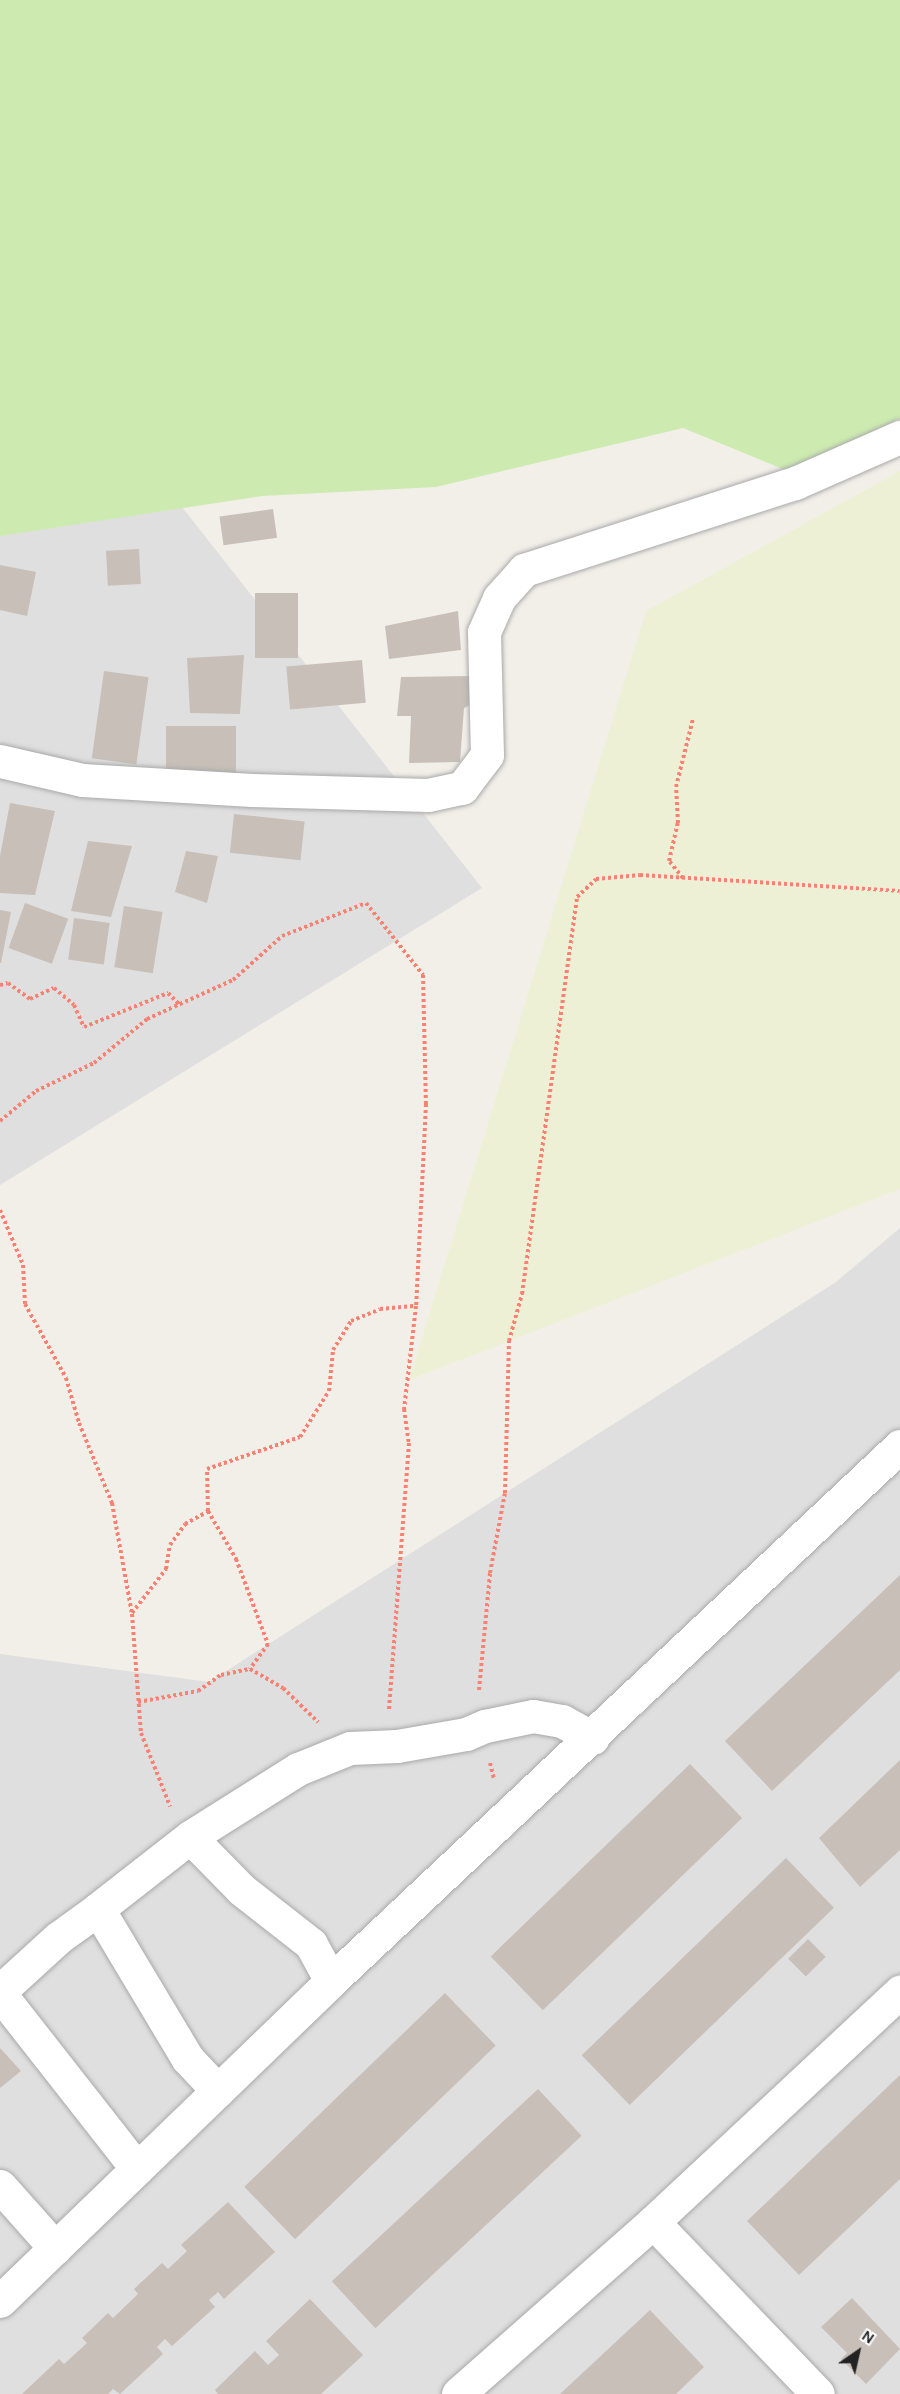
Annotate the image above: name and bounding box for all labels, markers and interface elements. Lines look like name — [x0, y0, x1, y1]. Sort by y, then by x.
north arrow — [828, 2322, 888, 2382]
text: N — [858, 2326, 878, 2348]

